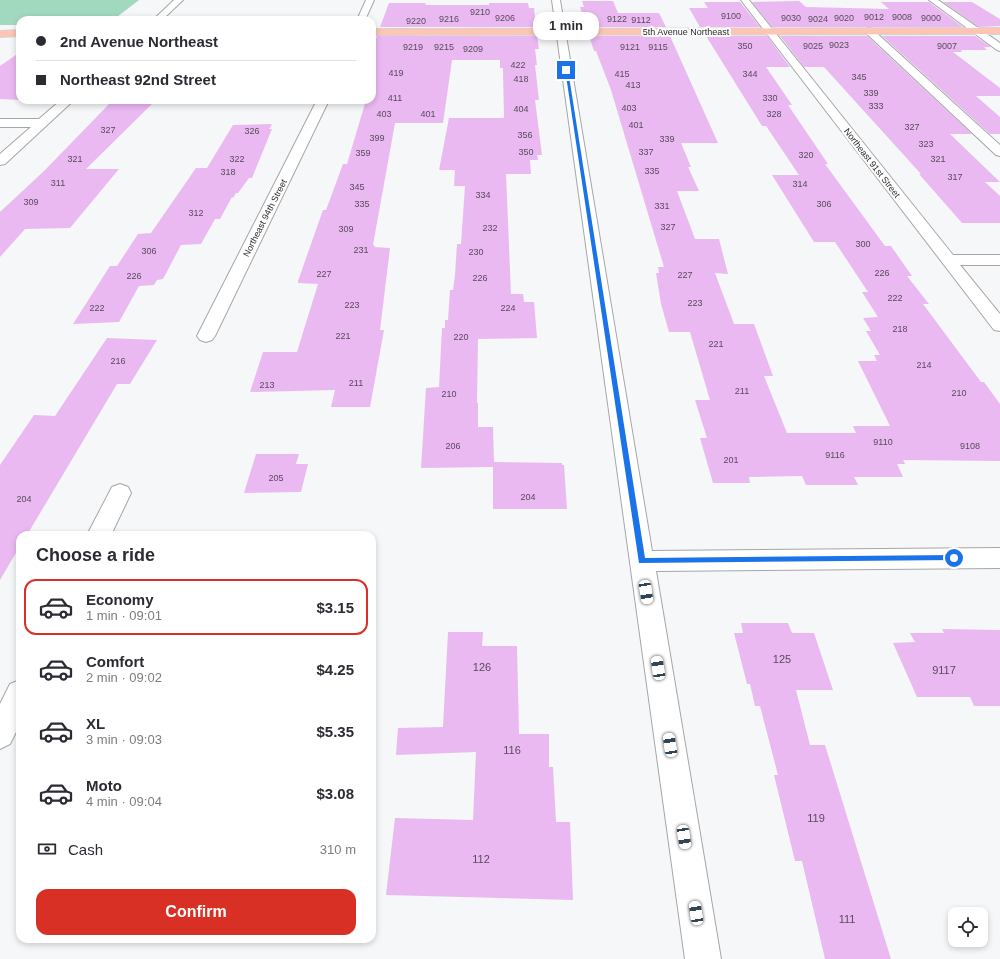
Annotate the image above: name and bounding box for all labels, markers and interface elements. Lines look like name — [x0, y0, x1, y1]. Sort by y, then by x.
house number: 9210 — [470, 7, 490, 17]
house number: 9100 — [721, 11, 741, 21]
callout: 1 min — [533, 12, 599, 40]
house number: 9012 — [864, 12, 884, 22]
house number: 9008 — [892, 12, 912, 22]
house number: 9206 — [495, 13, 515, 23]
house number: 9030 — [781, 13, 801, 23]
house number: 9020 — [834, 13, 854, 23]
house number: 9000 — [921, 13, 941, 23]
house number: 9216 — [439, 14, 459, 24]
house number: 9122 — [607, 14, 627, 24]
house number: 9024 — [808, 14, 828, 24]
house number: 9112 — [631, 15, 651, 25]
house number: 9220 — [406, 16, 426, 26]
text: 1 min — [549, 18, 583, 33]
street label: 5th Avenue Northeast — [643, 27, 730, 37]
text: 2nd Avenue Northeast — [60, 33, 218, 50]
house number: 9023 — [829, 40, 849, 50]
house number: 350 — [737, 41, 753, 51]
house number: 9025 — [803, 41, 823, 51]
house number: 9007 — [937, 41, 957, 51]
house number: 9219 — [403, 42, 423, 52]
house number: 9215 — [434, 42, 454, 52]
house number: 9121 — [620, 42, 640, 52]
house number: 9115 — [648, 42, 668, 52]
house number: 9209 — [463, 44, 483, 54]
house number: 422 — [510, 60, 526, 70]
route end — [557, 61, 575, 79]
house number: 419 — [388, 68, 404, 78]
house number: 415 — [614, 69, 630, 79]
house number: 344 — [742, 69, 758, 79]
text: Northeast 92nd Street — [60, 71, 216, 88]
house number: 345 — [851, 72, 867, 82]
house number: 418 — [513, 74, 529, 84]
house number: 413 — [625, 80, 641, 90]
house number: 339 — [863, 88, 879, 98]
house number: 411 — [388, 93, 402, 103]
house number: 330 — [762, 93, 778, 103]
house number: 333 — [868, 101, 884, 111]
house number: 403 — [621, 103, 637, 113]
house number: 404 — [513, 104, 529, 114]
house number: 403 — [376, 109, 392, 119]
house number: 401 — [420, 109, 436, 119]
house number: 328 — [766, 109, 782, 119]
house number: 401 — [628, 120, 644, 130]
house number: 327 — [904, 122, 920, 132]
house number: 327 — [100, 125, 116, 135]
house number: 326 — [244, 126, 260, 136]
street label: Northeast 91st Street — [842, 126, 902, 200]
house number: 356 — [517, 130, 533, 140]
house number: 399 — [369, 133, 385, 143]
house number: 339 — [659, 134, 675, 144]
house number: 323 — [918, 139, 934, 149]
house number: 350 — [518, 147, 534, 157]
house number: 337 — [638, 147, 654, 157]
house number: 359 — [355, 148, 371, 158]
house number: 320 — [798, 150, 814, 160]
house number: 321 — [67, 154, 83, 164]
house number: 322 — [229, 154, 245, 164]
house number: 321 — [930, 154, 946, 164]
house number: 335 — [644, 166, 660, 176]
house number: 318 — [220, 167, 236, 177]
house number: 317 — [947, 172, 963, 182]
street label: Northeast 94th Street — [241, 177, 289, 258]
house number: 311 — [51, 178, 65, 188]
house number: 314 — [792, 179, 808, 189]
house number: 345 — [349, 182, 365, 192]
house number: 334 — [475, 190, 491, 200]
house number: 309 — [23, 197, 39, 207]
house number: 335 — [354, 199, 370, 209]
house number: 306 — [816, 199, 832, 209]
house number: 331 — [654, 201, 670, 211]
house number: 312 — [188, 208, 204, 218]
house number: 327 — [660, 222, 676, 232]
house number: 232 — [482, 223, 498, 233]
house number: 309 — [338, 224, 354, 234]
house number: 300 — [855, 239, 871, 249]
house number: 231 — [353, 245, 369, 255]
house number: 306 — [141, 246, 157, 256]
house number: 230 — [468, 247, 484, 257]
house number: 226 — [874, 268, 890, 278]
house number: 227 — [316, 269, 332, 279]
house number: 227 — [677, 270, 693, 280]
house number: 226 — [126, 271, 142, 281]
house number: 226 — [472, 273, 488, 283]
house number: 222 — [887, 293, 903, 303]
house number: 223 — [687, 298, 703, 308]
house number: 223 — [344, 300, 360, 310]
house number: 222 — [89, 303, 105, 313]
house number: 224 — [500, 303, 516, 313]
house number: 218 — [892, 324, 908, 334]
house number: 221 — [335, 331, 351, 341]
house number: 220 — [453, 332, 469, 342]
house number: 221 — [708, 339, 724, 349]
house number: 216 — [110, 356, 126, 366]
house number: 214 — [916, 360, 932, 370]
house number: 211 — [349, 378, 363, 388]
house number: 213 — [259, 380, 275, 390]
house number: 211 — [735, 386, 749, 396]
house number: 210 — [951, 388, 967, 398]
house number: 210 — [441, 389, 457, 399]
house number: 9110 — [873, 437, 893, 447]
house number: 206 — [445, 441, 461, 451]
house number: 9108 — [960, 441, 980, 451]
house number: 9116 — [825, 450, 845, 460]
house number: 201 — [723, 455, 739, 465]
house number: 205 — [268, 473, 284, 483]
house number: 204 — [520, 492, 536, 502]
house number: 204 — [16, 494, 32, 504]
text: Choose a ride — [36, 545, 155, 565]
route start — [945, 549, 963, 567]
car — [638, 579, 654, 605]
icon: car — [38, 589, 74, 625]
text: Economy — [86, 591, 154, 608]
text: $3.15 — [316, 599, 354, 616]
text: 1 min · 09:01 — [86, 608, 162, 623]
icon: car — [38, 651, 74, 687]
text: Comfort — [86, 653, 144, 670]
house number: 125 — [773, 653, 791, 665]
car — [650, 655, 666, 681]
text: $4.25 — [316, 661, 354, 678]
house number: 126 — [473, 661, 491, 673]
house number: 9117 — [932, 664, 956, 676]
text: 2 min · 09:02 — [86, 670, 162, 685]
icon: car — [38, 713, 74, 749]
text: XL — [86, 715, 105, 732]
text: $5.35 — [316, 723, 354, 740]
text: 3 min · 09:03 — [86, 732, 162, 747]
car — [662, 732, 678, 758]
house number: 116 — [503, 744, 521, 756]
icon: car — [38, 775, 74, 811]
text: Moto — [86, 777, 122, 794]
text: $3.08 — [316, 785, 354, 802]
text: 4 min · 09:04 — [86, 794, 162, 809]
house number: 119 — [807, 812, 825, 824]
car — [676, 824, 692, 850]
icon: cash — [36, 838, 58, 860]
text: Cash — [68, 841, 103, 858]
text: 310 m — [320, 842, 356, 857]
house number: 112 — [472, 853, 490, 865]
button: Confirm — [36, 889, 356, 935]
car — [688, 900, 704, 926]
map controls — [948, 907, 988, 947]
button: locate — [948, 907, 988, 947]
house number: 111 — [839, 913, 855, 925]

